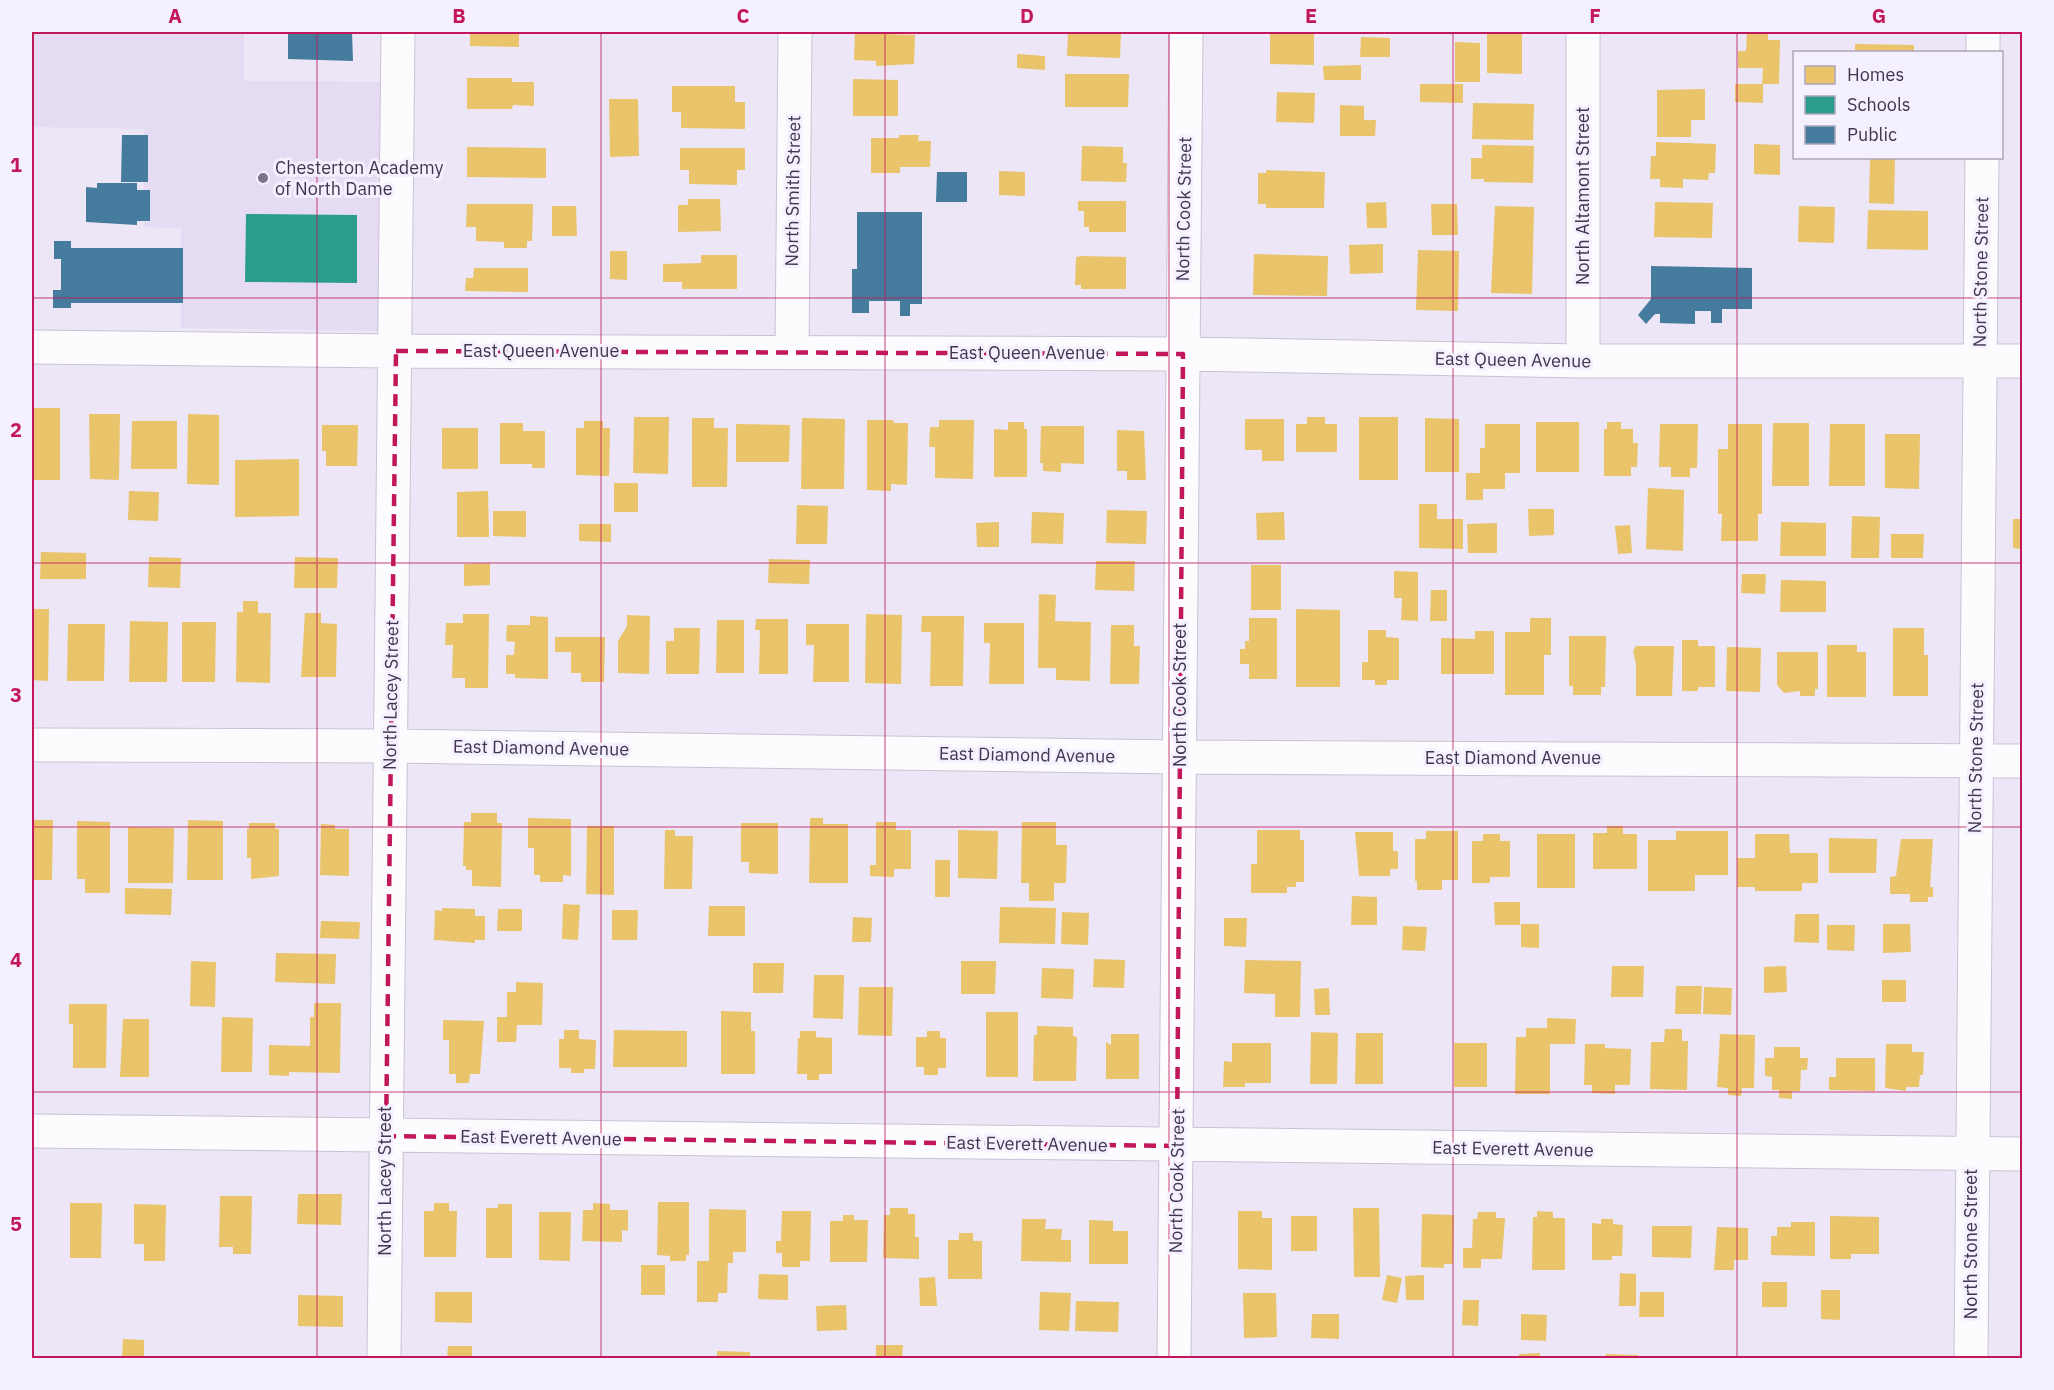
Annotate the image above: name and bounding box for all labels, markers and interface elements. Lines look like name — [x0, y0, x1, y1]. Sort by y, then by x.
text: A — [168, 2, 182, 29]
text: B — [452, 2, 466, 29]
text: C — [736, 2, 750, 29]
text: D — [1020, 2, 1034, 29]
text: E — [1305, 2, 1317, 29]
text: F — [1589, 2, 1601, 29]
text: G — [1872, 2, 1886, 29]
legend — [1793, 51, 2003, 159]
text: Homes — [1847, 63, 1904, 86]
text: Schools — [1847, 93, 1911, 116]
street label: North Altamont Street — [1571, 107, 1594, 285]
street label: North Smith Street — [780, 115, 805, 267]
text: Public — [1847, 123, 1897, 146]
street label: North Cook Street — [1171, 136, 1196, 282]
text: 1 — [10, 151, 22, 178]
place label: Chesterton Academy of North Dame — [275, 156, 444, 200]
marker: Chesterton Academy of North Dame — [256, 171, 270, 185]
street label: North Stone Street — [1968, 196, 1993, 348]
street label: East Queen Avenue — [463, 339, 619, 362]
street label: East Queen Avenue — [949, 341, 1105, 364]
street label: East Queen Avenue — [1435, 347, 1592, 372]
text: 2 — [10, 416, 22, 443]
street label: North Lacey Street — [378, 620, 403, 770]
street label: North Cook Street — [1168, 623, 1191, 767]
text: 3 — [10, 681, 22, 708]
street label: North Stone Street — [1963, 682, 1988, 834]
street label: East Diamond Avenue — [453, 734, 629, 761]
street label: East Diamond Avenue — [939, 741, 1115, 768]
street label: East Diamond Avenue — [1425, 746, 1601, 769]
text: 4 — [10, 946, 22, 973]
street label: North Lacey Street — [373, 1106, 396, 1256]
street label: North Cook Street — [1164, 1108, 1189, 1254]
street label: East Everett Avenue — [460, 1125, 622, 1150]
street label: East Everett Avenue — [946, 1131, 1108, 1156]
street label: East Everett Avenue — [1432, 1136, 1594, 1161]
street label: North Stone Street — [1959, 1169, 1982, 1319]
text: 5 — [10, 1210, 22, 1237]

